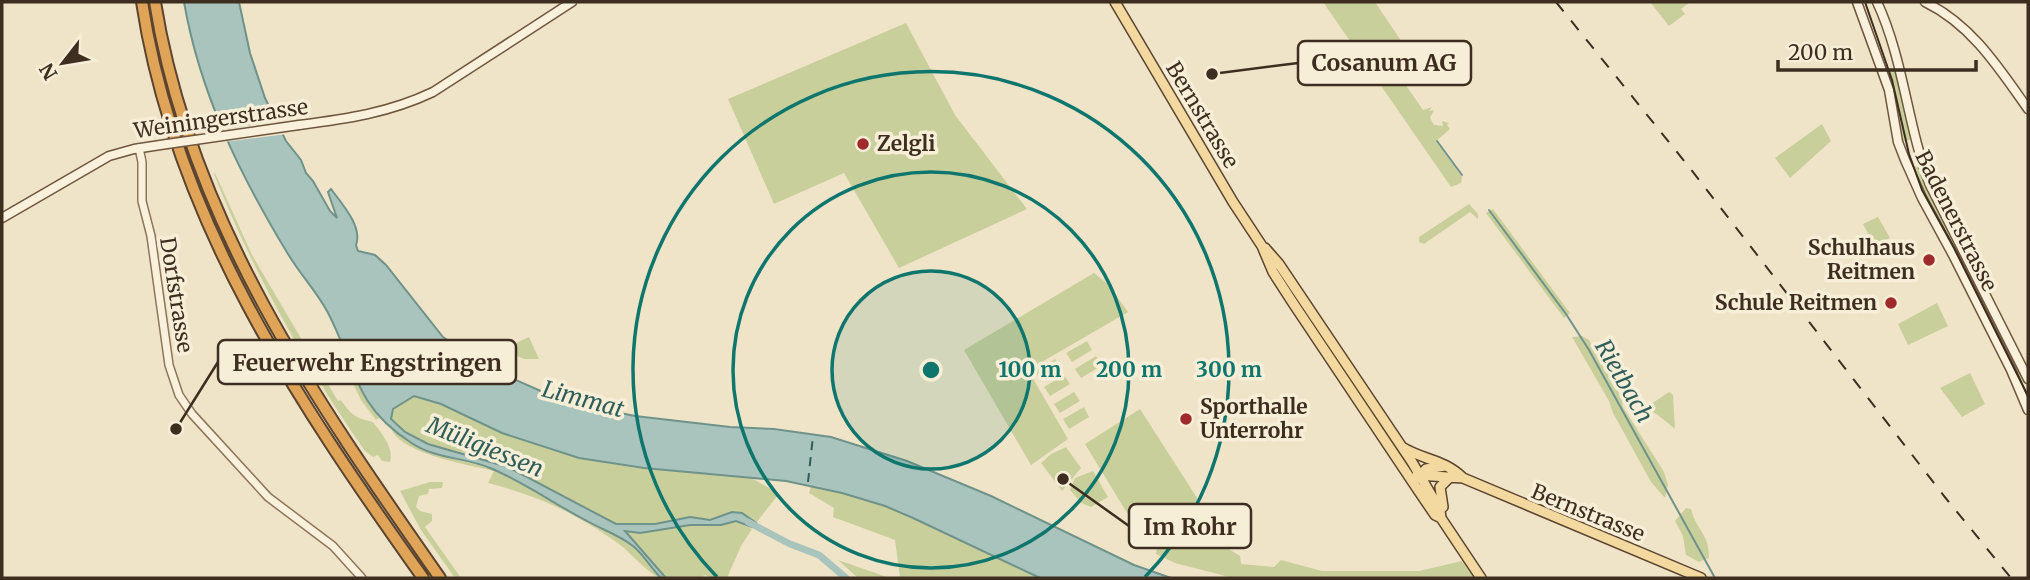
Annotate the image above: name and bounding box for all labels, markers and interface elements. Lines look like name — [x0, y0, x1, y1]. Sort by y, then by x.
north arrow — [28, 28, 98, 98]
scale bar — [1778, 28, 1976, 72]
text: 200 m — [1788, 39, 1853, 66]
callout: Cosanum AG — [1298, 41, 1471, 85]
text: Cosanum AG — [1312, 48, 1457, 77]
street label: Bernstrasse — [1160, 56, 1245, 173]
text: N — [34, 59, 63, 84]
street label: Weiningerstrasse — [131, 93, 310, 144]
place label: Zelgli — [877, 130, 936, 157]
marker: Zelgli — [855, 136, 871, 152]
street label: Badenerstrasse — [1909, 146, 2004, 296]
place label: Schulhaus Reitmen — [1808, 234, 1915, 285]
street label: Dorfstrasse — [154, 235, 199, 355]
marker: Schulhaus Reitmen — [1921, 252, 1937, 268]
place label: Schule Reitmen — [1715, 289, 1877, 316]
marker: Schule Reitmen — [1883, 295, 1899, 311]
water label: Rietbach — [1589, 334, 1660, 428]
callout: Feuerwehr Engstringen — [218, 340, 516, 384]
text: Feuerwehr Engstringen — [232, 348, 502, 377]
text: 100 m — [999, 356, 1061, 383]
text: 200 m — [1096, 356, 1162, 383]
text: 300 m — [1196, 356, 1262, 383]
centre of rings — [919, 358, 943, 382]
water label: Limmat — [539, 374, 627, 423]
place label: Sporthalle Unterrohr — [1200, 393, 1308, 444]
water label: Müligiessen — [422, 410, 548, 483]
marker: Sporthalle Unterrohr — [1178, 411, 1194, 427]
street label: Bernstrasse — [1528, 478, 1649, 548]
callout: Im Rohr — [1129, 504, 1251, 548]
text: Im Rohr — [1143, 512, 1237, 541]

